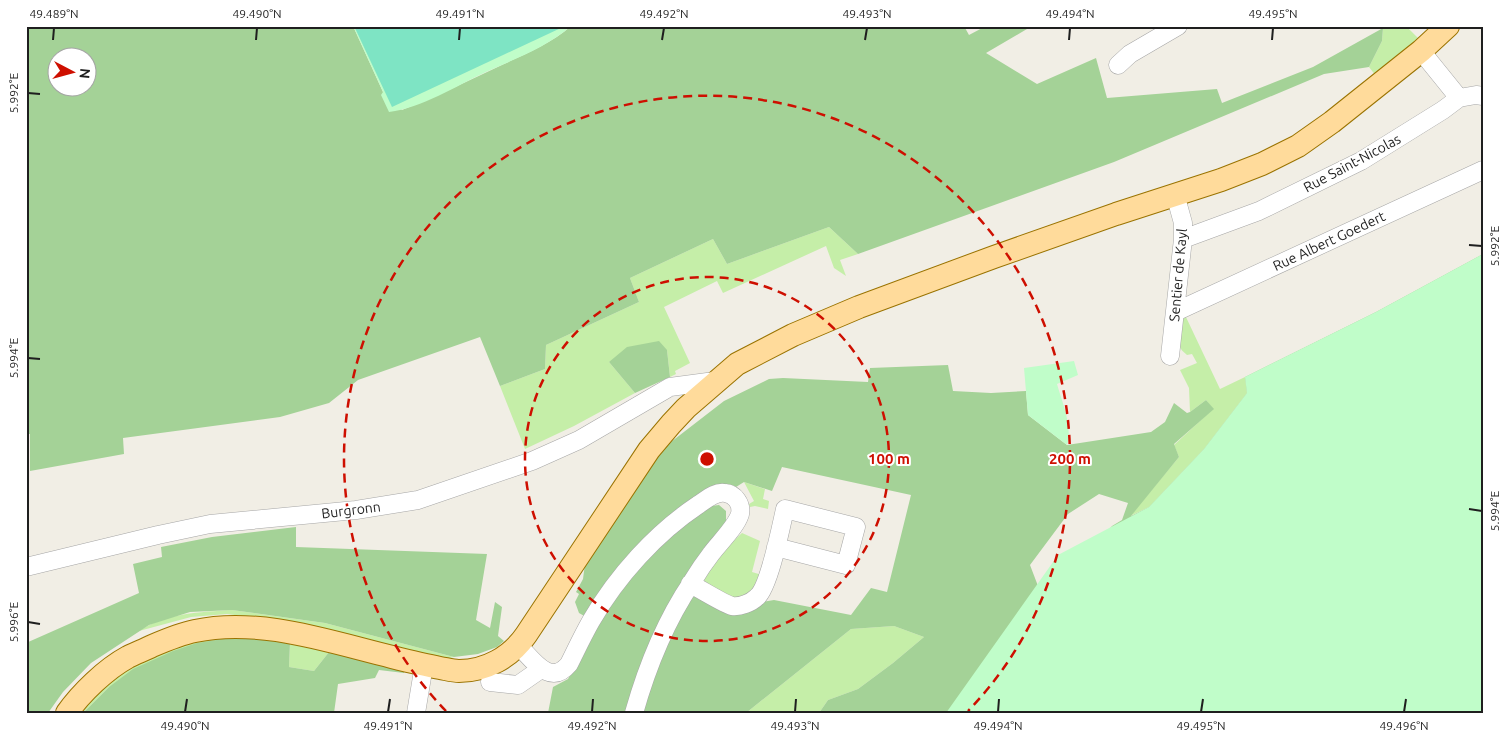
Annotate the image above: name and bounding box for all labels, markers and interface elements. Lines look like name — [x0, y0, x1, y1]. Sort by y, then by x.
text: 49.489°N — [29, 7, 79, 20]
text: 49.490°N — [232, 7, 282, 20]
text: 49.491°N — [435, 7, 485, 20]
text: 49.492°N — [639, 7, 689, 20]
text: 49.493°N — [842, 7, 892, 20]
text: 49.494°N — [1045, 7, 1095, 20]
text: 49.495°N — [1248, 7, 1298, 20]
north arrow — [48, 48, 98, 98]
text: N — [76, 67, 93, 79]
text: 5.992°E — [7, 72, 20, 113]
street label: Rue Saint-Nicolas — [1301, 131, 1403, 195]
street label: Rue Albert Goedert — [1270, 208, 1388, 274]
text: 5.992°E — [1488, 225, 1501, 266]
street label: Sentier de Kayl — [1166, 227, 1190, 322]
text: 5.994°E — [7, 337, 20, 378]
centre of rings — [698, 450, 716, 468]
text: 100 m — [868, 450, 910, 467]
text: 200 m — [1049, 450, 1091, 467]
text: 5.994°E — [1488, 490, 1501, 531]
street label: Burgronn — [320, 498, 382, 522]
text: 5.996°E — [7, 601, 20, 642]
text: 49.490°N — [160, 719, 210, 732]
text: 49.491°N — [363, 719, 413, 732]
text: 49.492°N — [567, 719, 617, 732]
text: 49.493°N — [770, 719, 820, 732]
text: 49.494°N — [973, 719, 1023, 732]
text: 49.495°N — [1176, 719, 1226, 732]
text: 49.496°N — [1379, 719, 1429, 732]

